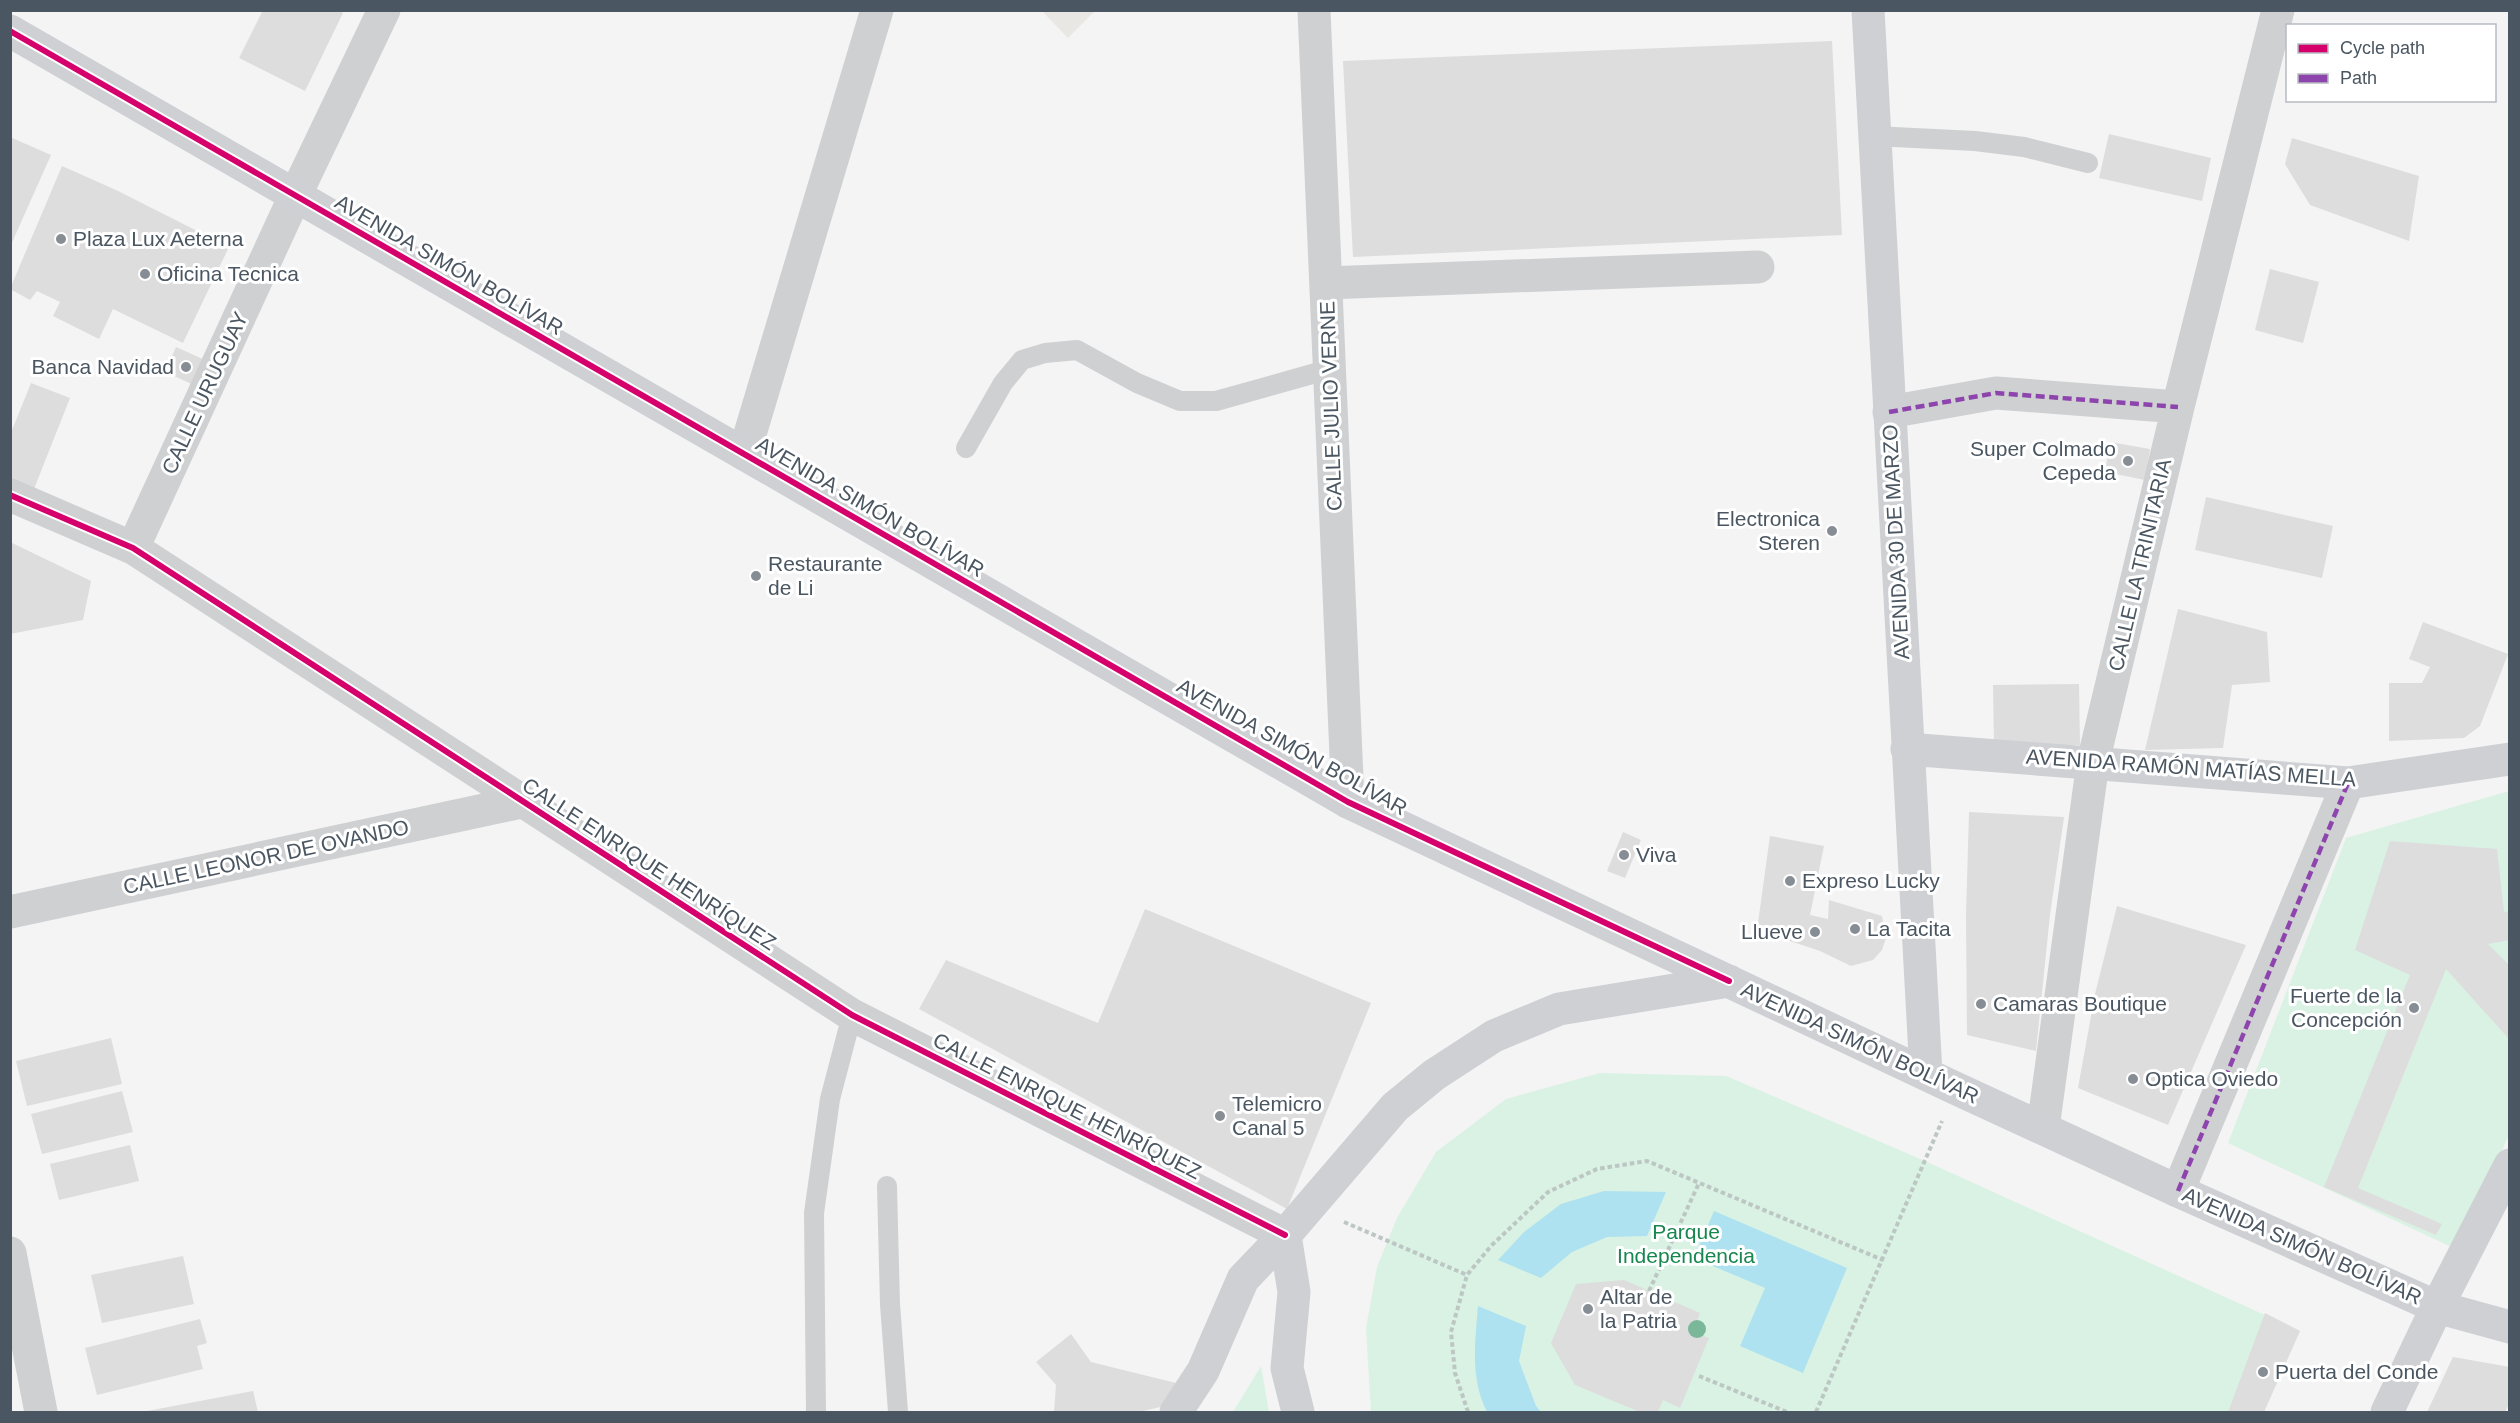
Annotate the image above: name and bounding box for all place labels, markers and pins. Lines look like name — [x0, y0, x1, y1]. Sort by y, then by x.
place label: Plaza Lux Aeterna — [73, 227, 244, 250]
marker: Plaza Lux Aeterna — [54, 232, 68, 246]
place label: Oficina Tecnica — [157, 262, 299, 285]
marker: Oficina Tecnica — [138, 267, 152, 281]
place label: Banca Navidad — [32, 355, 174, 378]
marker: Banca Navidad — [179, 360, 193, 374]
place label: Super Colmado Cepeda — [1970, 437, 2116, 484]
marker: Super Colmado Cepeda — [2121, 454, 2135, 468]
place label: Electronica Steren — [1716, 507, 1820, 554]
marker: Electronica Steren — [1825, 524, 1839, 538]
place label: Restaurante de Li — [768, 552, 882, 599]
marker: Restaurante de Li — [749, 569, 763, 583]
place label: Viva — [1636, 843, 1677, 866]
marker: Viva — [1617, 848, 1631, 862]
place label: Expreso Lucky — [1802, 869, 1940, 892]
marker: Expreso Lucky — [1783, 874, 1797, 888]
place label: La Tacita — [1867, 917, 1951, 940]
place label: Llueve — [1741, 920, 1803, 943]
marker: La Tacita — [1848, 922, 1862, 936]
marker: Llueve — [1808, 925, 1822, 939]
place label: Fuerte de la Concepción — [2290, 984, 2402, 1031]
place label: Camaras Boutique — [1993, 992, 2167, 1015]
marker: Camaras Boutique — [1974, 997, 1988, 1011]
marker: Fuerte de la Concepción — [2407, 1001, 2421, 1015]
place label: Optica Oviedo — [2145, 1067, 2278, 1090]
marker: Optica Oviedo — [2126, 1072, 2140, 1086]
place label: Telemicro Canal 5 — [1232, 1092, 1322, 1139]
marker: Telemicro Canal 5 — [1213, 1109, 1227, 1123]
place label: Altar de la Patria — [1600, 1285, 1677, 1332]
marker: Altar de la Patria — [1581, 1302, 1595, 1316]
place label: Puerta del Conde — [2275, 1360, 2438, 1383]
marker: Puerta del Conde — [2256, 1365, 2270, 1379]

